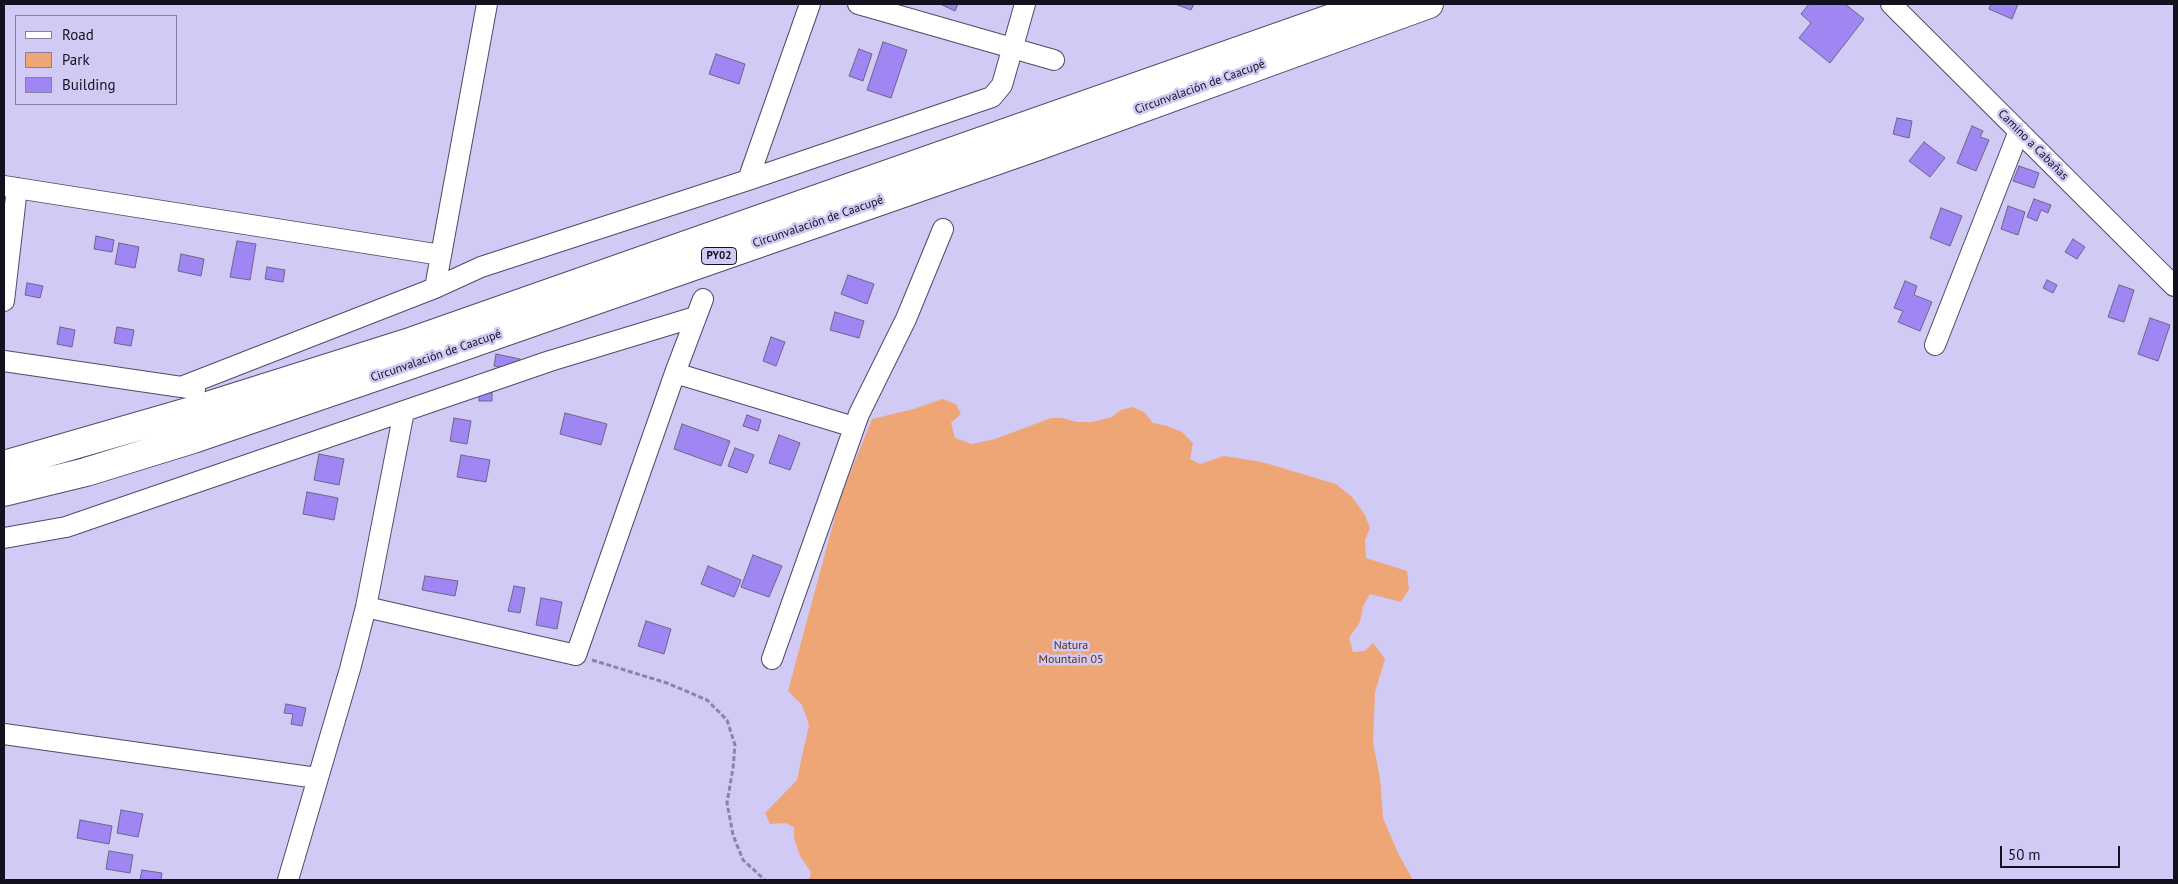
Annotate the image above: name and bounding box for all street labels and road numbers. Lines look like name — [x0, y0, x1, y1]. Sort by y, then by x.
street label: Circunvalación de Caacupé — [1133, 57, 1267, 117]
street label: Camino a Cabañas — [1995, 107, 2071, 183]
street label: Circunvalación de Caacupé — [751, 193, 885, 251]
road number: PY02 — [702, 248, 736, 264]
street label: Circunvalación de Caacupé — [369, 327, 503, 385]

